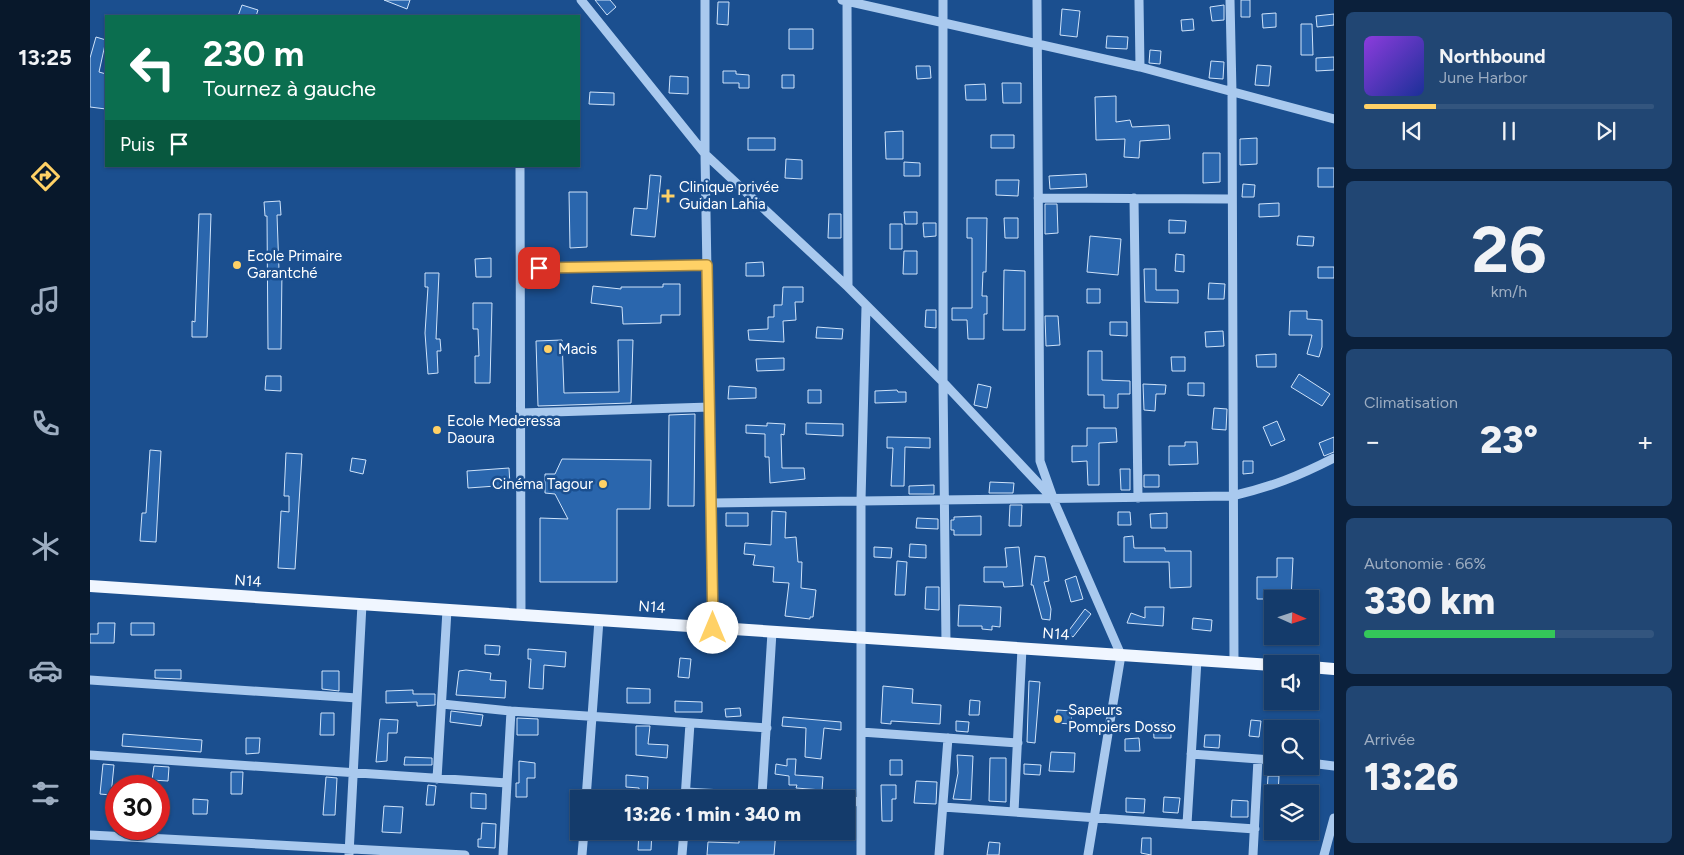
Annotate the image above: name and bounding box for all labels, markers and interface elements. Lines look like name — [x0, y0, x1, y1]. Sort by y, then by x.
text: 230 m — [203, 33, 304, 75]
icon: left — [120, 35, 185, 100]
text: 13:25 — [18, 44, 72, 71]
text: Northbound — [1439, 45, 1546, 68]
text: June Harbor — [1439, 68, 1527, 87]
text: Tournez à gauche — [203, 75, 376, 102]
icon: previous — [1398, 117, 1426, 145]
icon: pause — [1495, 117, 1523, 145]
icon: next — [1592, 117, 1620, 145]
icon: arrive — [165, 130, 193, 158]
text: Puis — [120, 133, 155, 156]
icon: directions — [28, 159, 63, 194]
place label: Clinique privée Guidan Lahia — [679, 178, 779, 213]
marker: Clinique privée Guidan Lahia — [661, 189, 675, 203]
text: 26 — [1471, 210, 1547, 288]
place label: Ecole Primaire Garantché — [247, 247, 342, 282]
pin — [518, 247, 560, 289]
icon: arrive — [525, 254, 553, 282]
marker: Ecole Primaire Garantché — [231, 259, 243, 271]
text: km/h — [1491, 282, 1527, 301]
icon: music — [28, 283, 63, 318]
place label: Macis — [558, 340, 597, 358]
marker: Macis — [542, 343, 554, 355]
text: Climatisation — [1364, 393, 1458, 412]
icon: phone — [28, 406, 63, 441]
place label: Ecole Mederessa Daoura — [447, 412, 561, 447]
text: 23° — [1480, 417, 1538, 463]
marker: Ecole Mederessa Daoura — [431, 424, 443, 436]
text: − — [1364, 424, 1381, 458]
text: + — [1637, 424, 1654, 458]
place label: Cinéma Tagour — [492, 475, 593, 493]
marker: Cinéma Tagour — [597, 478, 609, 490]
icon: climate — [28, 529, 63, 564]
text: Autonomie · 66% — [1364, 554, 1486, 573]
street label: N14 — [234, 571, 262, 591]
text: 330 km — [1364, 578, 1495, 624]
north arrow — [1264, 590, 1319, 645]
map controls — [1264, 590, 1319, 840]
street label: N14 — [638, 597, 666, 617]
position arrow — [686, 601, 738, 653]
street label: N14 — [1042, 624, 1070, 644]
icon: car — [28, 653, 63, 688]
button: sound — [1264, 655, 1319, 710]
place label: Sapeurs Pompiers Dosso — [1068, 701, 1176, 736]
marker: Sapeurs Pompiers Dosso — [1052, 713, 1064, 725]
button: search — [1264, 720, 1319, 775]
text: Arrivée — [1364, 730, 1415, 749]
text: 13:26 — [1364, 754, 1458, 800]
speed limit sign: 30 — [105, 775, 170, 840]
icon: filters — [28, 776, 63, 811]
button: layers — [1264, 785, 1319, 840]
text: 13:26 · 1 min · 340 m — [624, 803, 801, 826]

